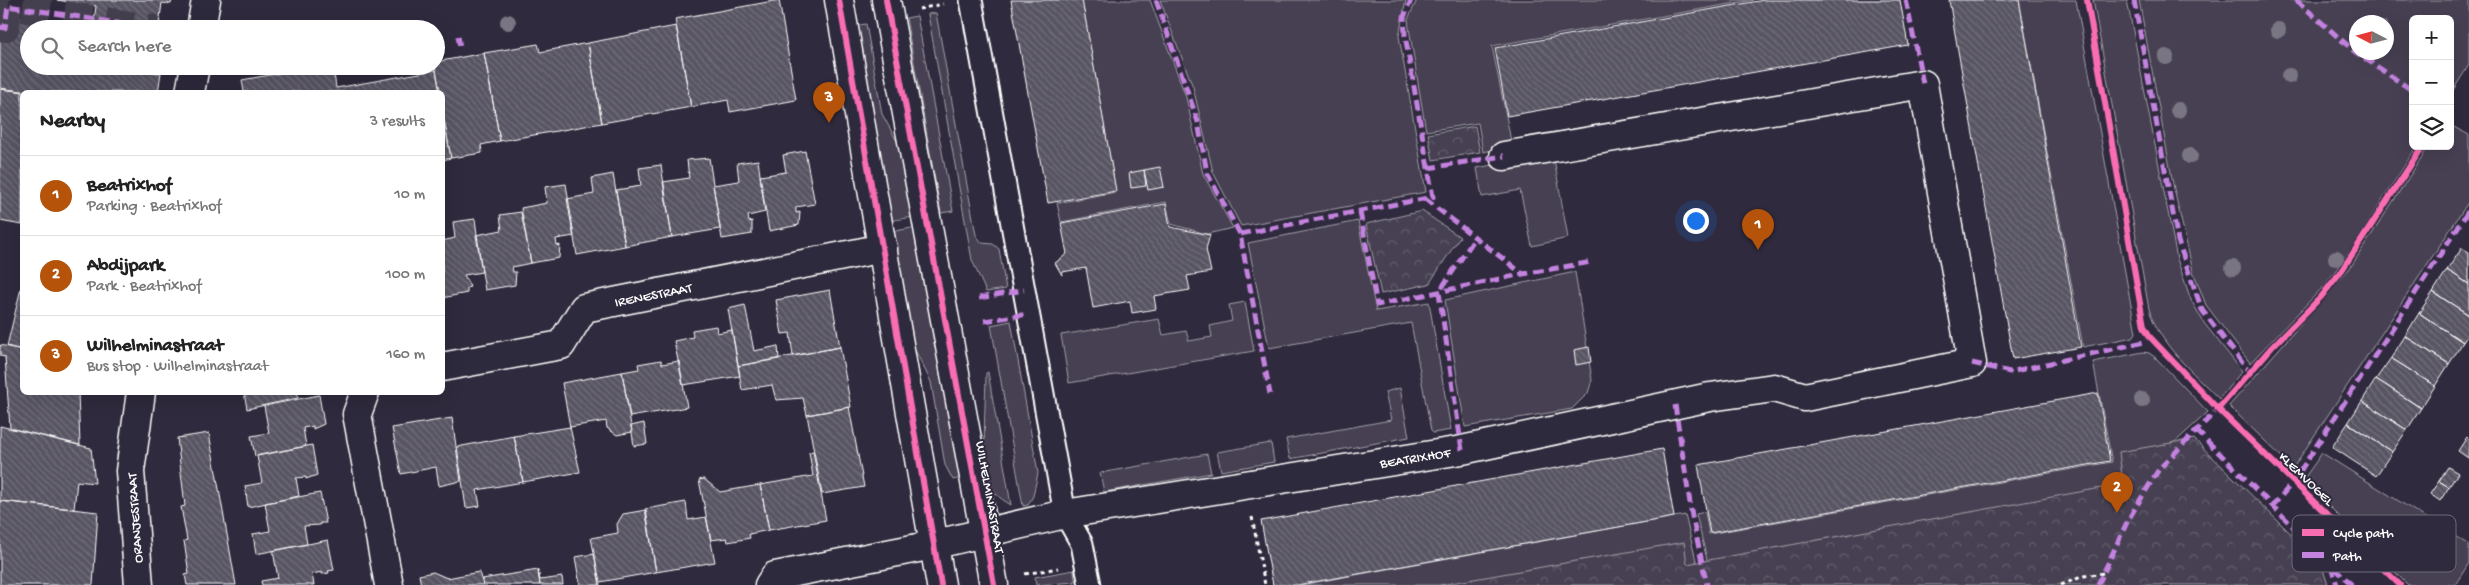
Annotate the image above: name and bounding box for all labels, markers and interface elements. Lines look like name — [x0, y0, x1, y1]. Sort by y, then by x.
north arrow — [2349, 15, 2394, 60]
map controls — [2409, 15, 2454, 150]
button: + — [2409, 15, 2454, 60]
search box — [20, 20, 445, 75]
icon: search — [38, 34, 66, 62]
text: Search here — [78, 36, 172, 59]
button: − — [2409, 60, 2454, 105]
pin: 3 — [813, 82, 845, 123]
button: layers — [2409, 105, 2454, 150]
text: Nearby — [40, 110, 105, 135]
text: 3 results — [370, 113, 425, 132]
text: Beatrixhof — [87, 175, 172, 198]
text: 1 — [53, 186, 59, 205]
text: 10 m — [394, 186, 425, 205]
text: Parking · Beatrixhof — [87, 198, 221, 217]
your location — [1683, 208, 1709, 234]
pin: 1 — [1742, 209, 1774, 250]
text: Abdijpark — [87, 255, 164, 278]
text: 2 — [52, 266, 60, 285]
text: 100 m — [385, 266, 425, 285]
text: Park · Beatrixhof — [87, 278, 201, 297]
street label: IRENESTRAAT — [613, 281, 694, 312]
text: Wilhelminastraat — [87, 335, 223, 358]
text: 3 — [52, 346, 60, 365]
text: 160 m — [386, 346, 425, 365]
text: Bus stop · Wilhelminastraat — [87, 358, 268, 377]
street label: WILHELMINASTRAAT — [970, 440, 1007, 556]
street label: BEATRIXHOF — [1378, 445, 1453, 474]
street label: KLEMVOGEL — [2274, 449, 2337, 511]
street label: ORANJESTRAAT — [125, 472, 148, 564]
pin: 2 — [2101, 472, 2133, 513]
legend — [2292, 515, 2456, 572]
text: Cycle path — [2333, 526, 2394, 543]
text: Path — [2332, 549, 2362, 566]

